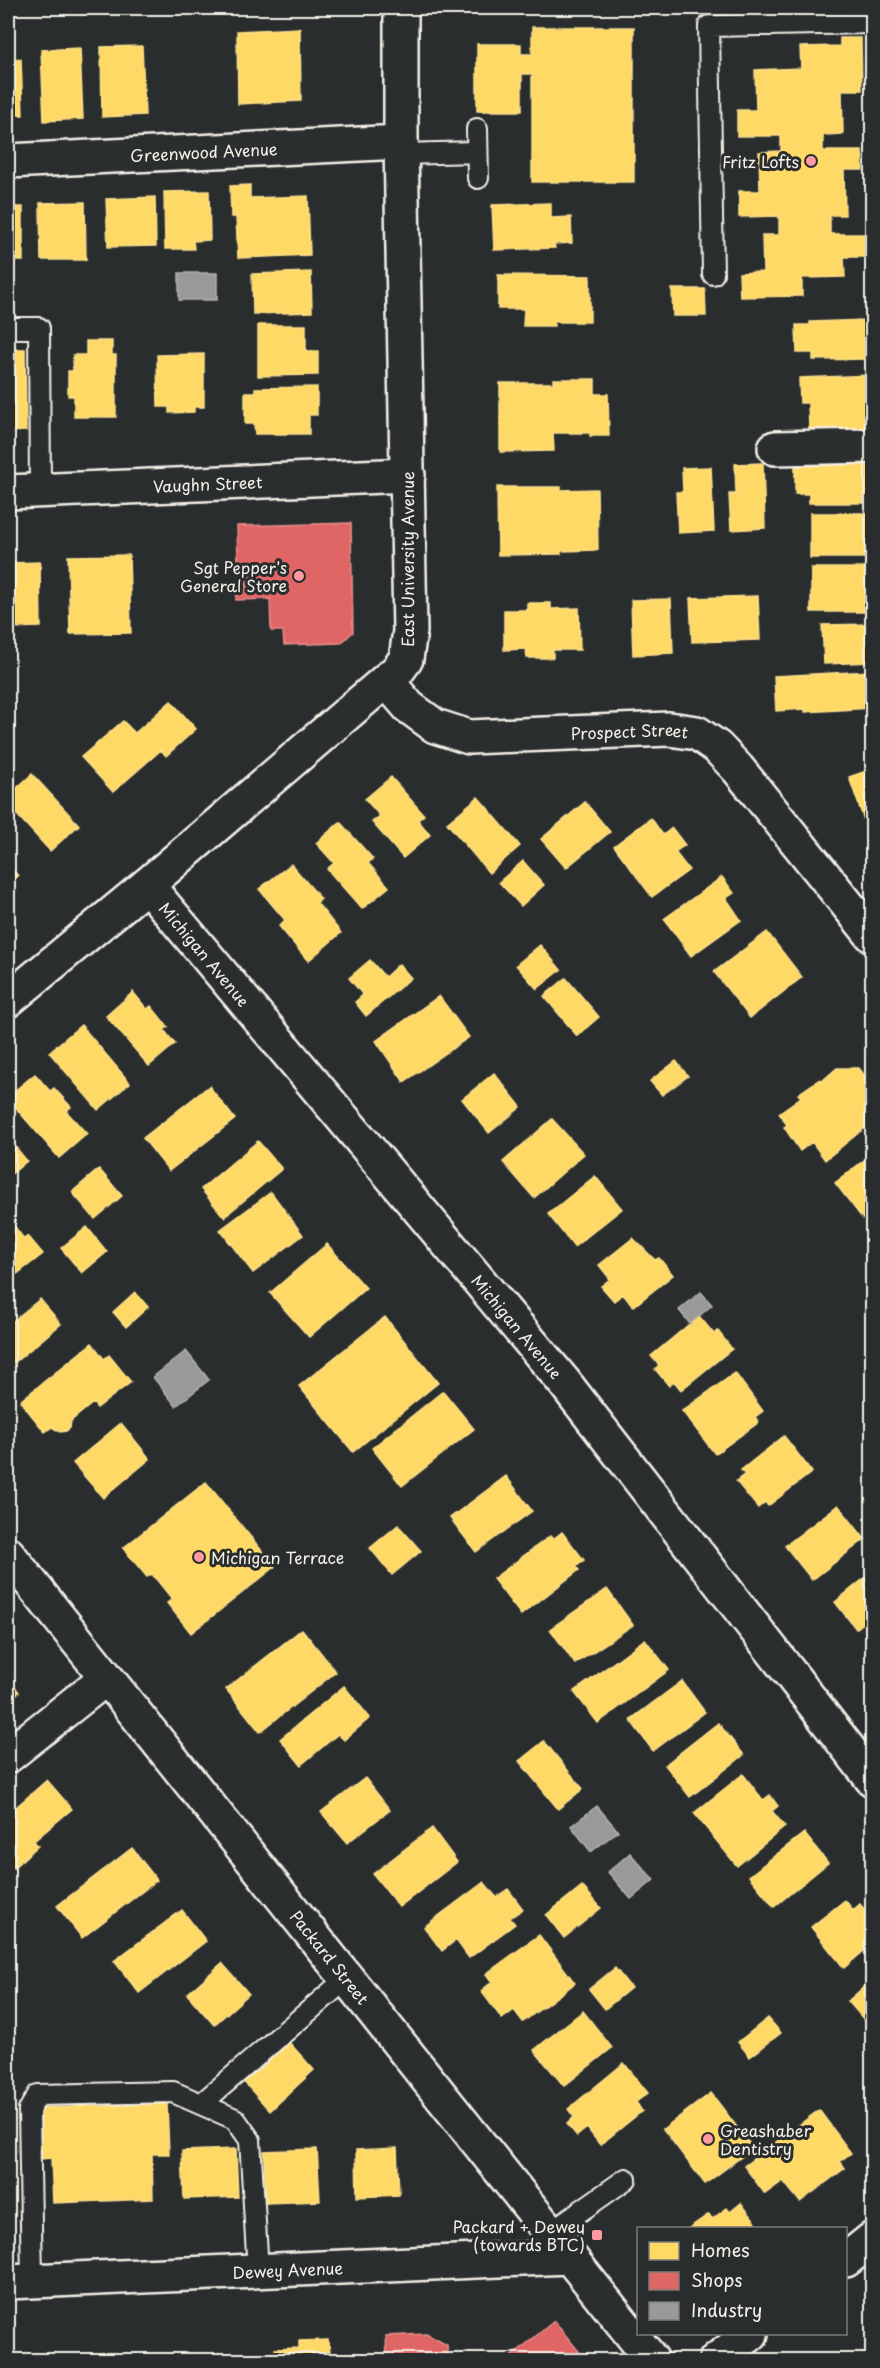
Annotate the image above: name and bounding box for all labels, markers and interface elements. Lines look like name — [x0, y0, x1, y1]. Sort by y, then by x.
street label: Greenwood Avenue — [129, 136, 278, 167]
place label: Fritz Lofts — [722, 149, 799, 173]
marker: Fritz Lofts — [804, 154, 818, 168]
street label: Vaughn Street — [153, 469, 264, 498]
street label: East University Avenue — [395, 471, 419, 647]
place label: Sgt Pepper's General Store — [180, 555, 287, 597]
marker: Sgt Pepper's General Store — [292, 569, 306, 583]
street label: Prospect Street — [570, 717, 690, 745]
street label: Michigan Avenue — [154, 897, 256, 1011]
street label: Michigan Avenue — [466, 1269, 568, 1384]
place label: Michigan Terrace — [211, 1545, 344, 1569]
marker: Michigan Terrace — [192, 1550, 206, 1564]
street label: Packard Street — [285, 1905, 375, 2010]
place label: Greashaber Dentistry — [720, 2118, 812, 2160]
marker: Greashaber Dentistry — [701, 2132, 715, 2146]
place label: Packard + Dewey (towards BTC) — [453, 2214, 585, 2256]
legend — [637, 2227, 847, 2335]
marker: Packard + Dewey (towards BTC) — [590, 2228, 604, 2242]
text: Homes — [691, 2236, 749, 2263]
street label: Dewey Avenue — [232, 2255, 344, 2284]
text: Shops — [691, 2266, 742, 2293]
text: Industry — [691, 2296, 762, 2323]

